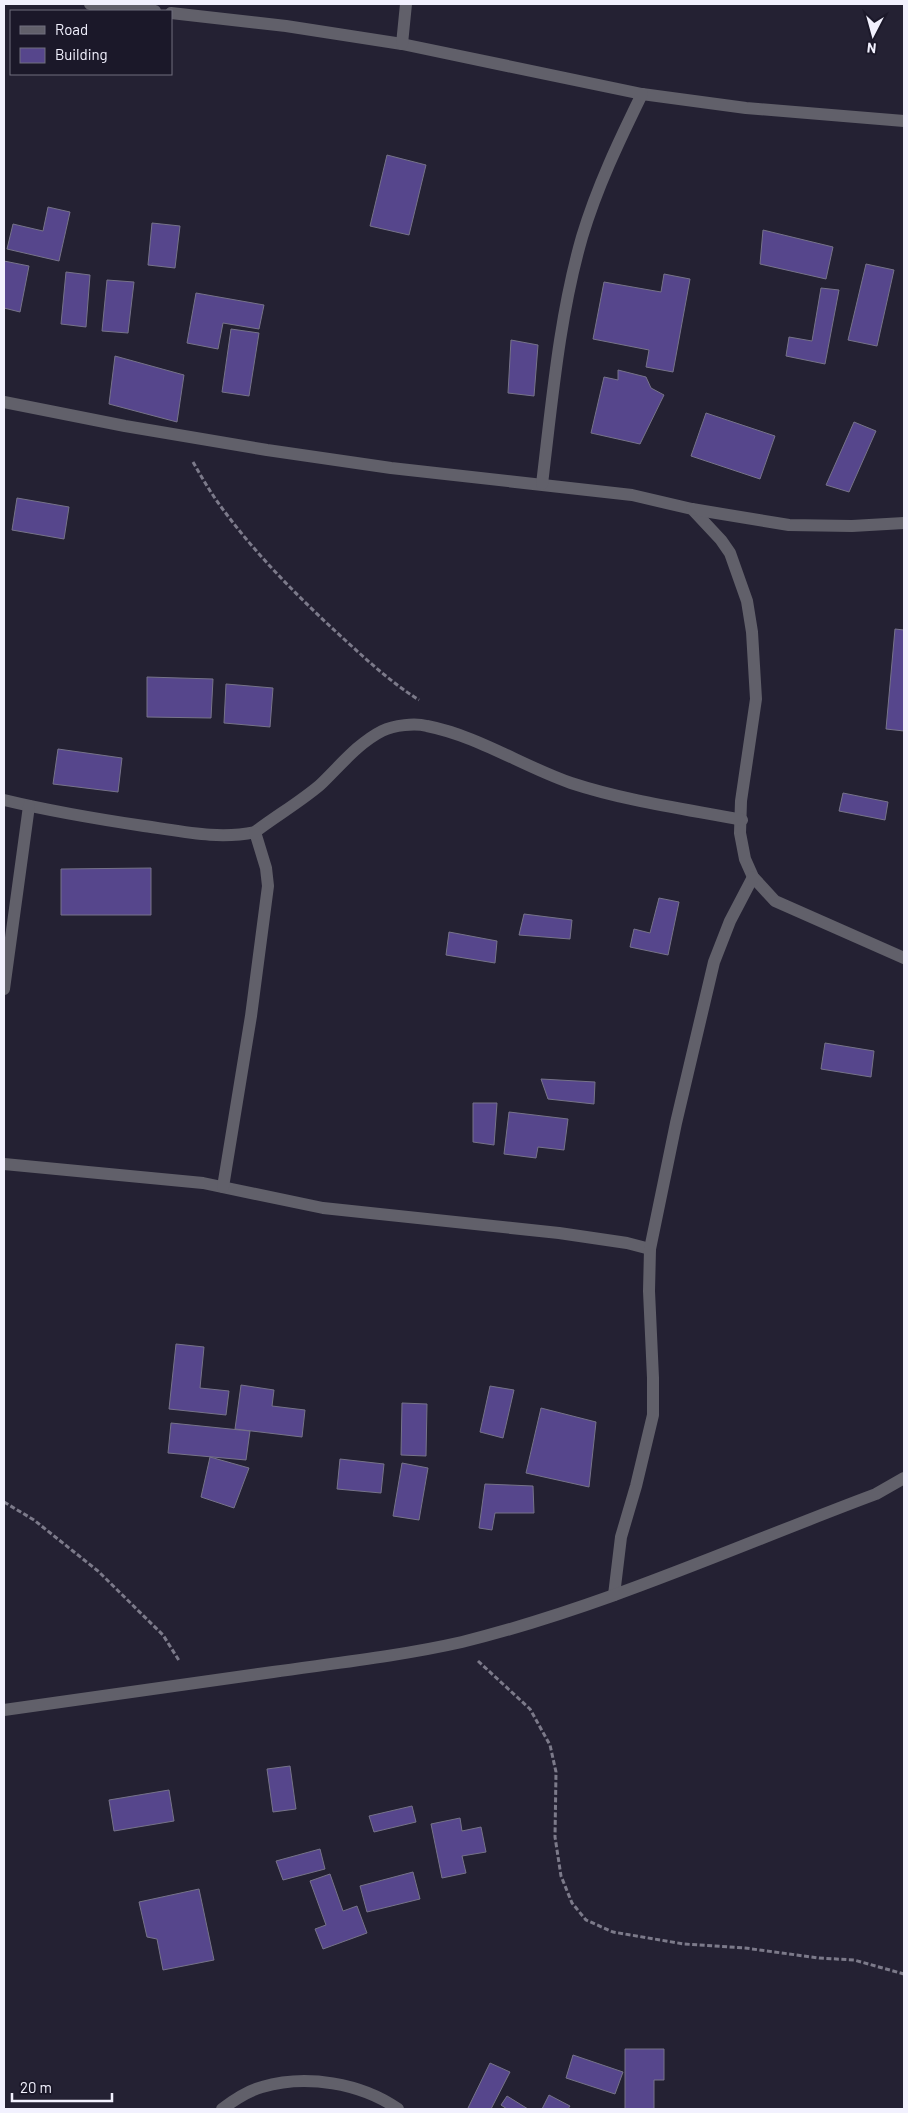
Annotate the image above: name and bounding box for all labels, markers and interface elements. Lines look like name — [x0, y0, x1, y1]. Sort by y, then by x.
legend — [10, 10, 172, 75]
north arrow — [848, 10, 898, 60]
text: Road — [55, 20, 88, 38]
text: N — [866, 39, 877, 57]
text: Building — [55, 45, 108, 63]
scale bar — [12, 2070, 112, 2102]
text: 20 m — [20, 2078, 52, 2096]

